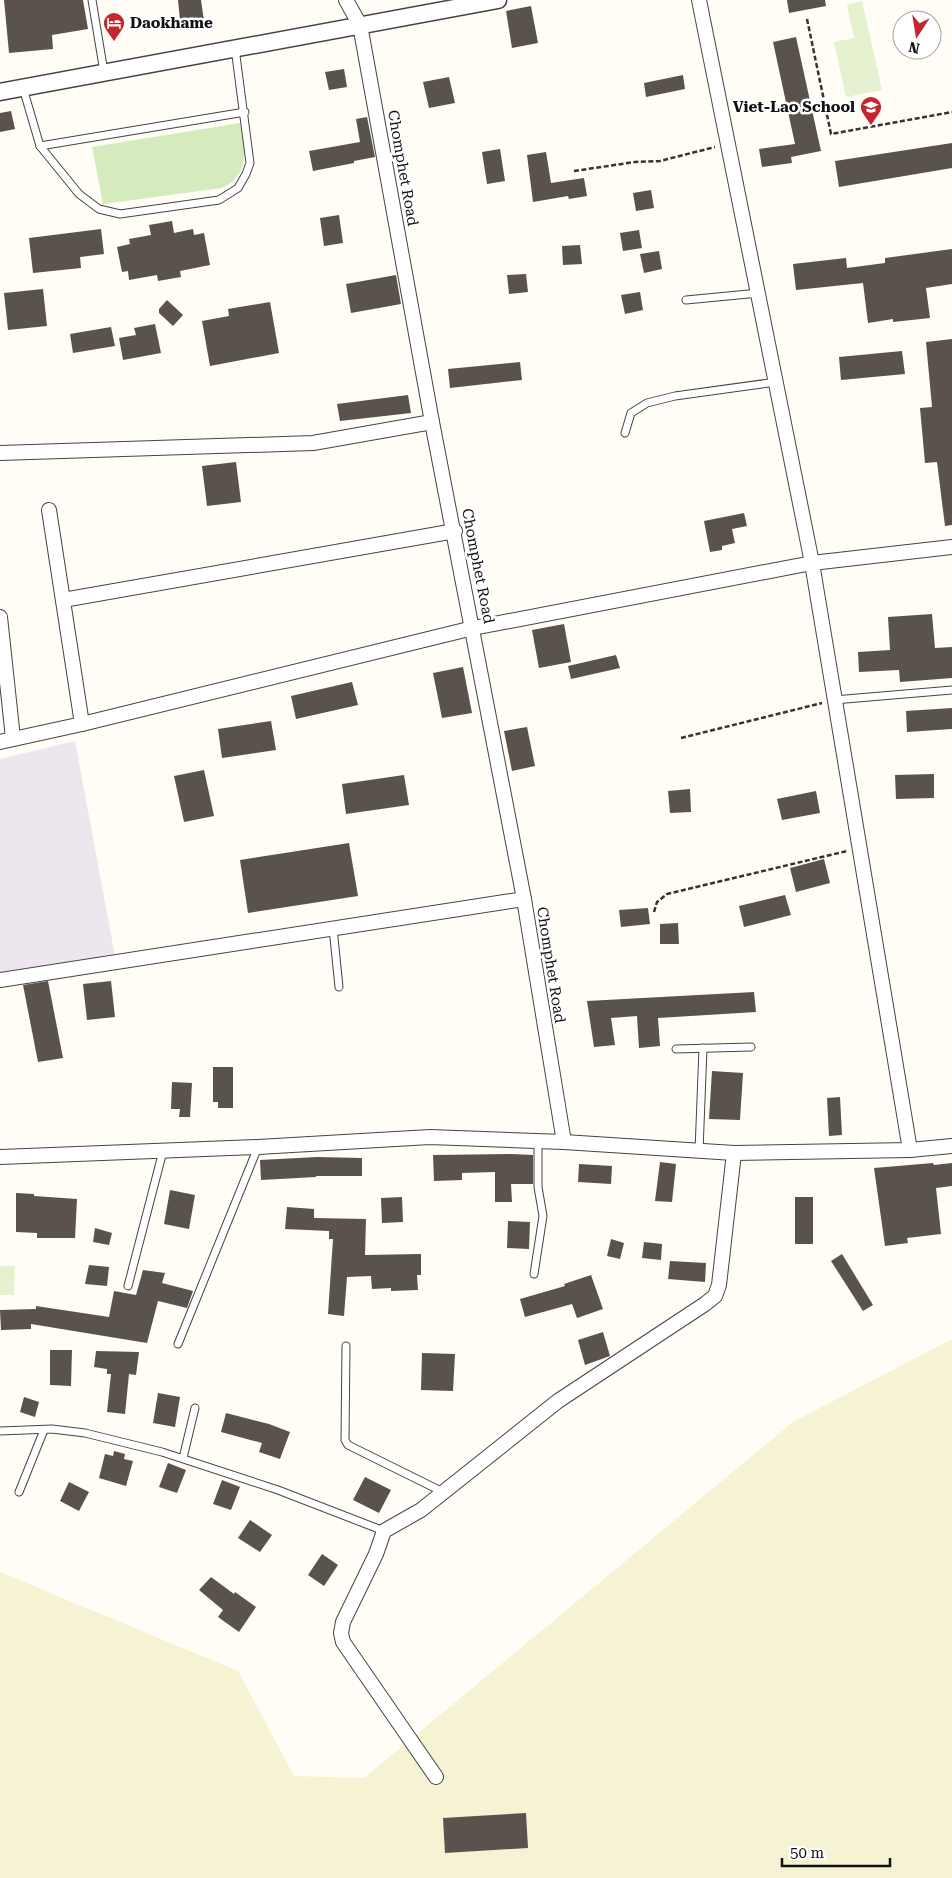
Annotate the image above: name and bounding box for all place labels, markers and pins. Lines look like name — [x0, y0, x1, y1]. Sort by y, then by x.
hotel icon: Daokhame — [102, 11, 126, 42]
place label: Daokhame — [130, 14, 213, 32]
school or university icon: Viet-Lao School — [859, 95, 883, 126]
place label: Viet-Lao School — [733, 98, 855, 116]

